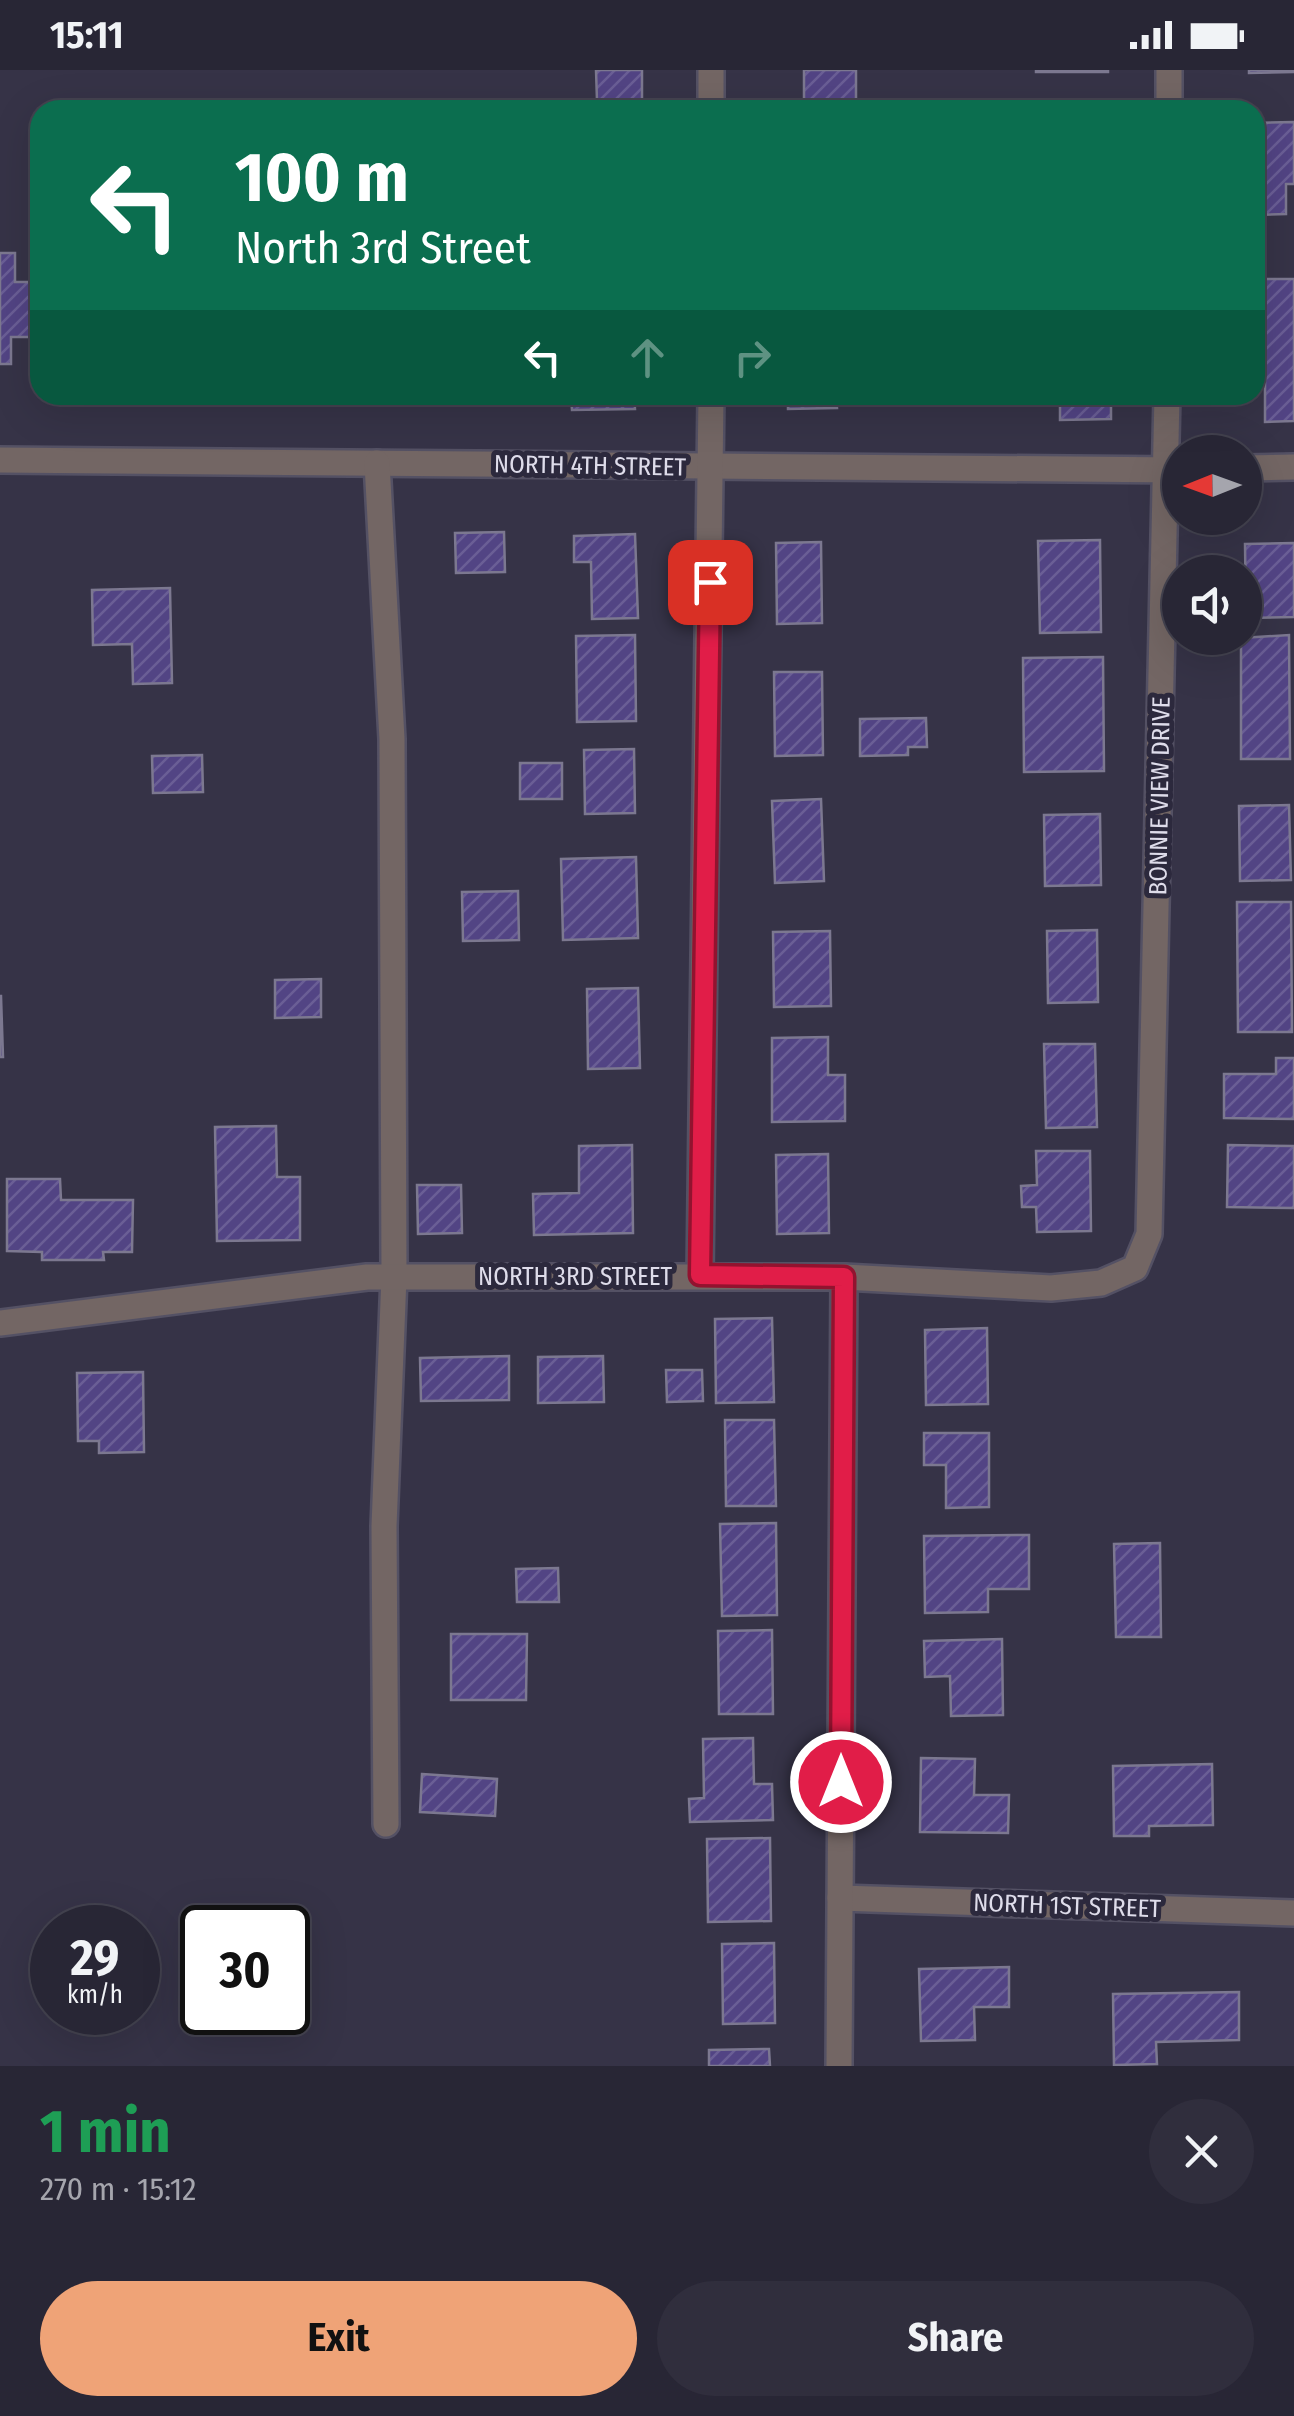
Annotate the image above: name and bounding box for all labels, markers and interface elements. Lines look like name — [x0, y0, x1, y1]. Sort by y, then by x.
text: 15:11 — [50, 12, 124, 58]
text: 100 m — [235, 136, 409, 220]
icon: left — [70, 140, 200, 270]
text: North 3rd Street — [235, 221, 531, 275]
icon: left — [515, 330, 570, 385]
icon: ahead — [620, 330, 675, 385]
icon: right — [725, 330, 780, 385]
north arrow — [1162, 435, 1262, 535]
map controls — [1162, 435, 1262, 655]
street label: NORTH 4TH STREET — [494, 449, 687, 483]
pin — [668, 540, 753, 625]
icon: arrive — [683, 555, 738, 610]
button: sound — [1162, 555, 1262, 655]
street label: BONNIE VIEW DRIVE — [1143, 696, 1177, 896]
street label: NORTH 3RD STREET — [478, 1262, 672, 1292]
position arrow — [789, 1730, 893, 1834]
street label: NORTH 1ST STREET — [973, 1888, 1162, 1924]
speed limit sign: 30 — [180, 1905, 310, 2035]
text: 29 — [71, 1928, 119, 1988]
text: km/h — [67, 1980, 123, 2010]
text: 1 min — [40, 2096, 171, 2168]
button: close — [1149, 2099, 1254, 2204]
text: 270 m · 15:12 — [40, 2170, 196, 2208]
button: Exit — [40, 2281, 637, 2396]
button: Share — [657, 2281, 1254, 2396]

